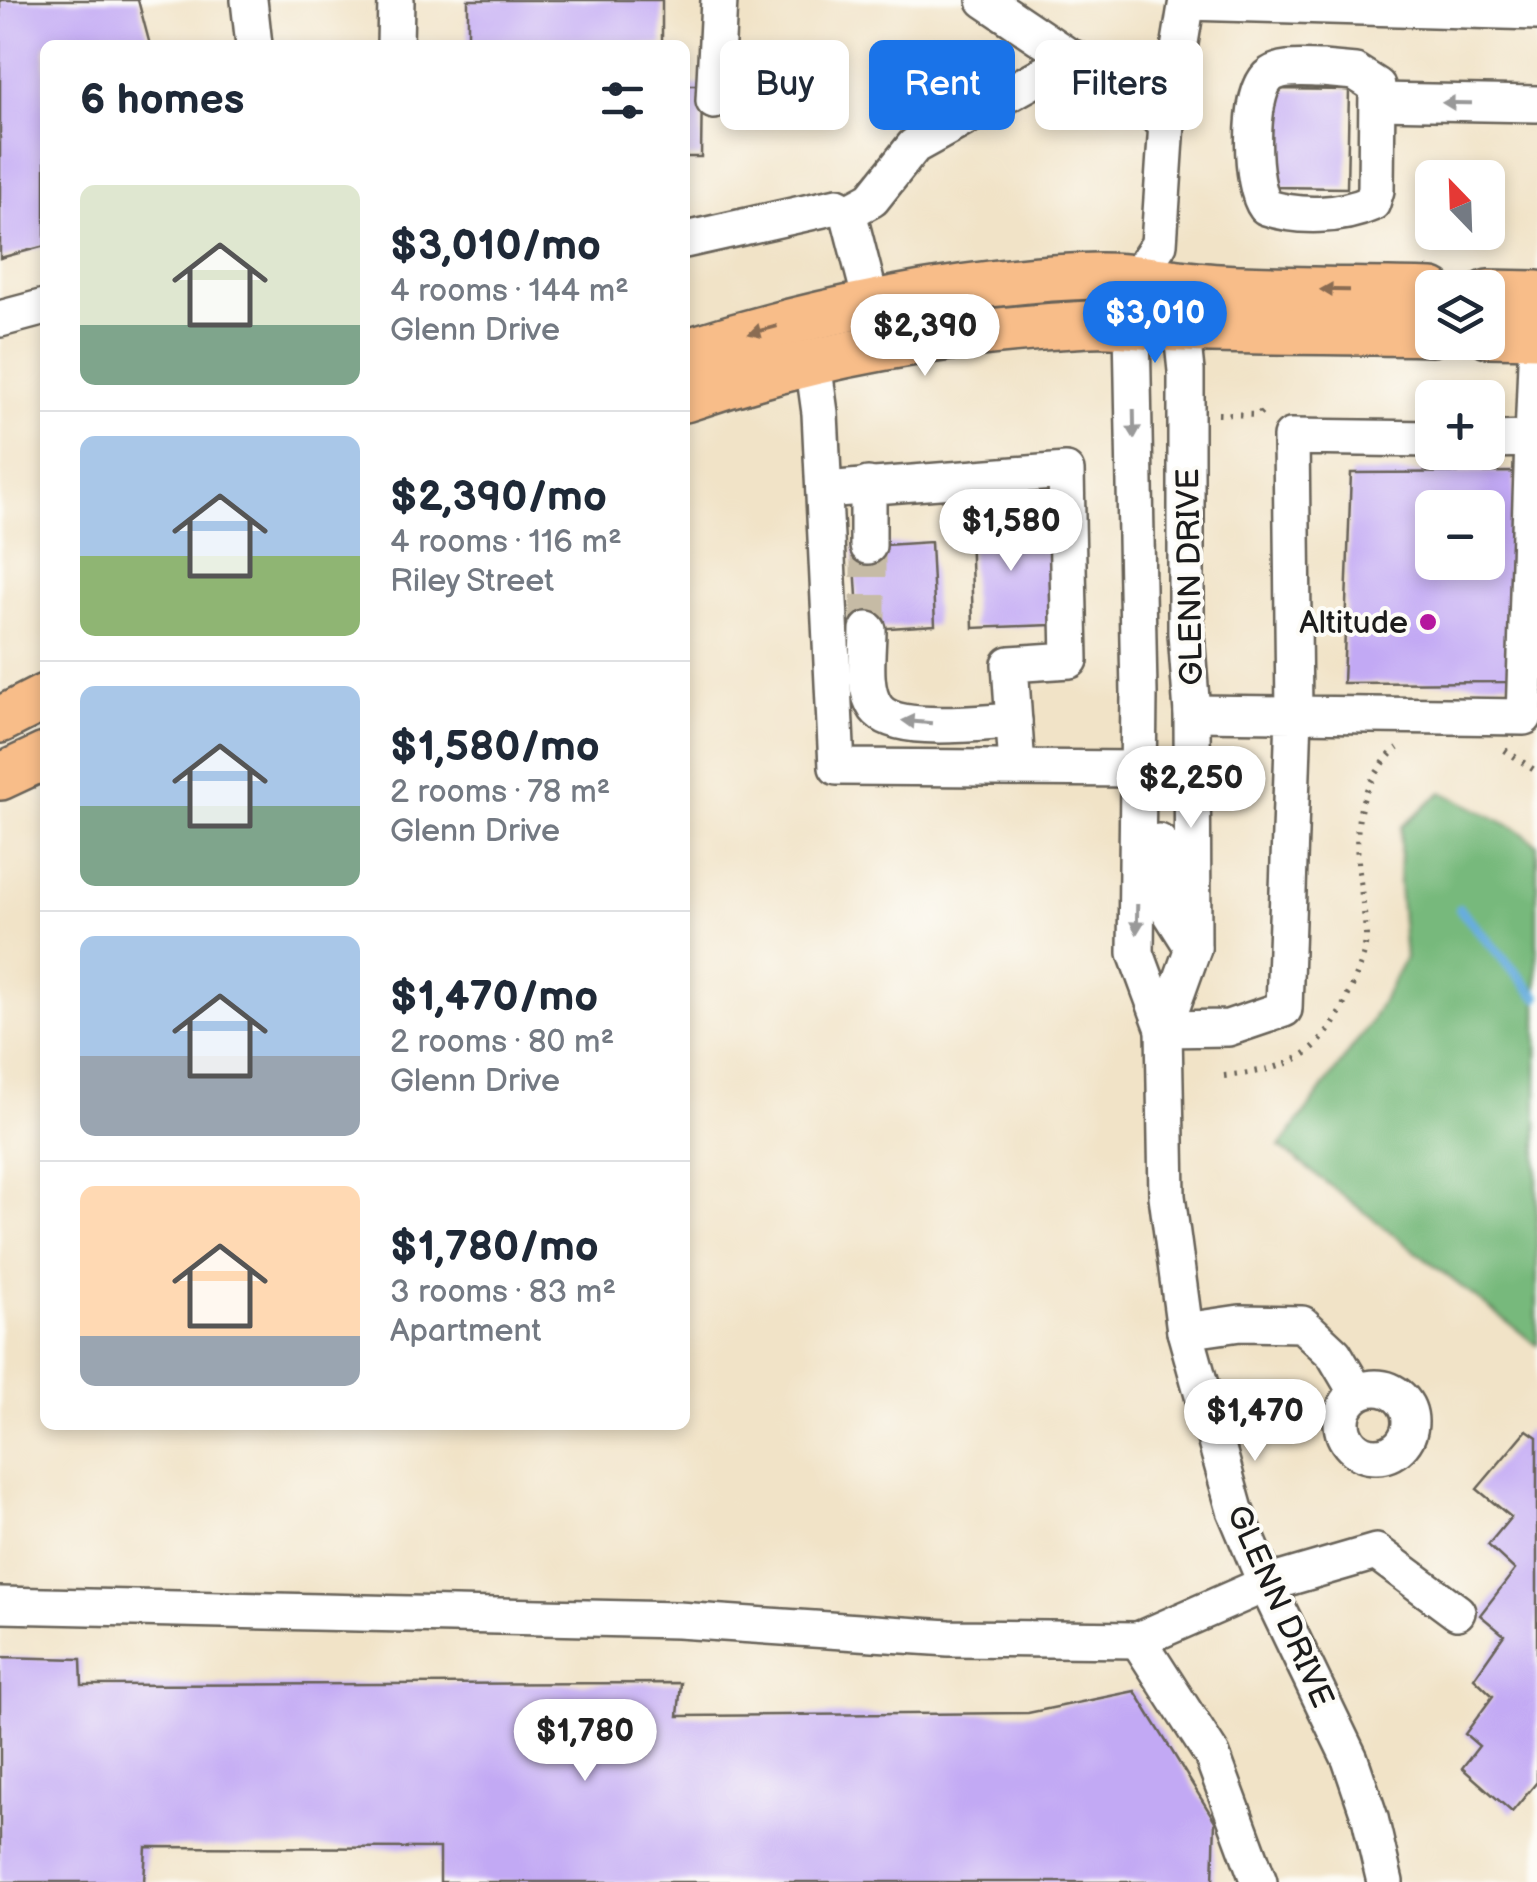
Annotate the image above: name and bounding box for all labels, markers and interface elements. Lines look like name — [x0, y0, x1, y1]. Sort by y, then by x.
chip: Buy — [720, 40, 849, 130]
chip: Rent — [869, 40, 1015, 130]
chip: Filters — [1035, 40, 1203, 130]
icon: filters — [595, 73, 650, 128]
text: 6 homes — [80, 75, 244, 126]
one-way arrow — [1441, 94, 1473, 110]
north arrow — [1415, 160, 1505, 250]
map controls — [1415, 160, 1505, 580]
text: $3,010/mo — [390, 221, 601, 272]
icon: home — [160, 225, 280, 345]
button: layers — [1415, 270, 1505, 360]
text: 4 rooms · 144 m² — [390, 272, 629, 311]
pin: $3,010 — [1074, 281, 1236, 366]
one-way arrow — [1319, 281, 1351, 297]
pin: $2,390 — [844, 294, 1006, 379]
text: $3,010 — [1105, 294, 1205, 333]
text: $2,390 — [873, 307, 977, 346]
text: Glenn Drive — [390, 311, 560, 350]
one-way arrow — [747, 322, 778, 338]
button: + — [1415, 380, 1505, 470]
one-way arrow — [1126, 409, 1142, 441]
street label: GLENN DRIVE — [1169, 468, 1212, 686]
text: $2,390/mo — [390, 472, 607, 523]
icon: home — [160, 476, 280, 596]
pin: $1,580 — [930, 489, 1092, 574]
button: − — [1415, 490, 1505, 580]
text: $1,580 — [961, 502, 1061, 541]
text: 4 rooms · 116 m² — [390, 523, 622, 562]
text: Riley Street — [390, 562, 554, 601]
place label: Altitude — [1299, 604, 1408, 643]
marker: Altitude — [1417, 611, 1439, 633]
one-way arrow — [900, 714, 932, 730]
text: $1,580/mo — [390, 722, 600, 773]
icon: home — [160, 726, 280, 846]
pin: $2,250 — [1110, 746, 1272, 831]
text: $2,250 — [1139, 759, 1243, 798]
text: 2 rooms · 78 m² — [390, 773, 610, 812]
text: Glenn Drive — [390, 812, 560, 851]
one-way arrow — [1128, 903, 1144, 935]
text: $1,470/mo — [390, 972, 598, 1023]
icon: home — [160, 976, 280, 1096]
text: 2 rooms · 80 m² — [390, 1023, 614, 1062]
text: Glenn Drive — [390, 1062, 560, 1101]
text: $1,780/mo — [390, 1222, 599, 1273]
icon: home — [160, 1226, 280, 1346]
text: 3 rooms · 83 m² — [390, 1273, 616, 1312]
text: Apartment — [390, 1312, 541, 1351]
pin: $1,470 — [1174, 1379, 1336, 1464]
text: $1,470 — [1206, 1392, 1304, 1431]
street label: GLENN DRIVE — [1218, 1500, 1342, 1714]
pin: $1,780 — [504, 1699, 666, 1784]
text: $1,780 — [536, 1712, 634, 1751]

